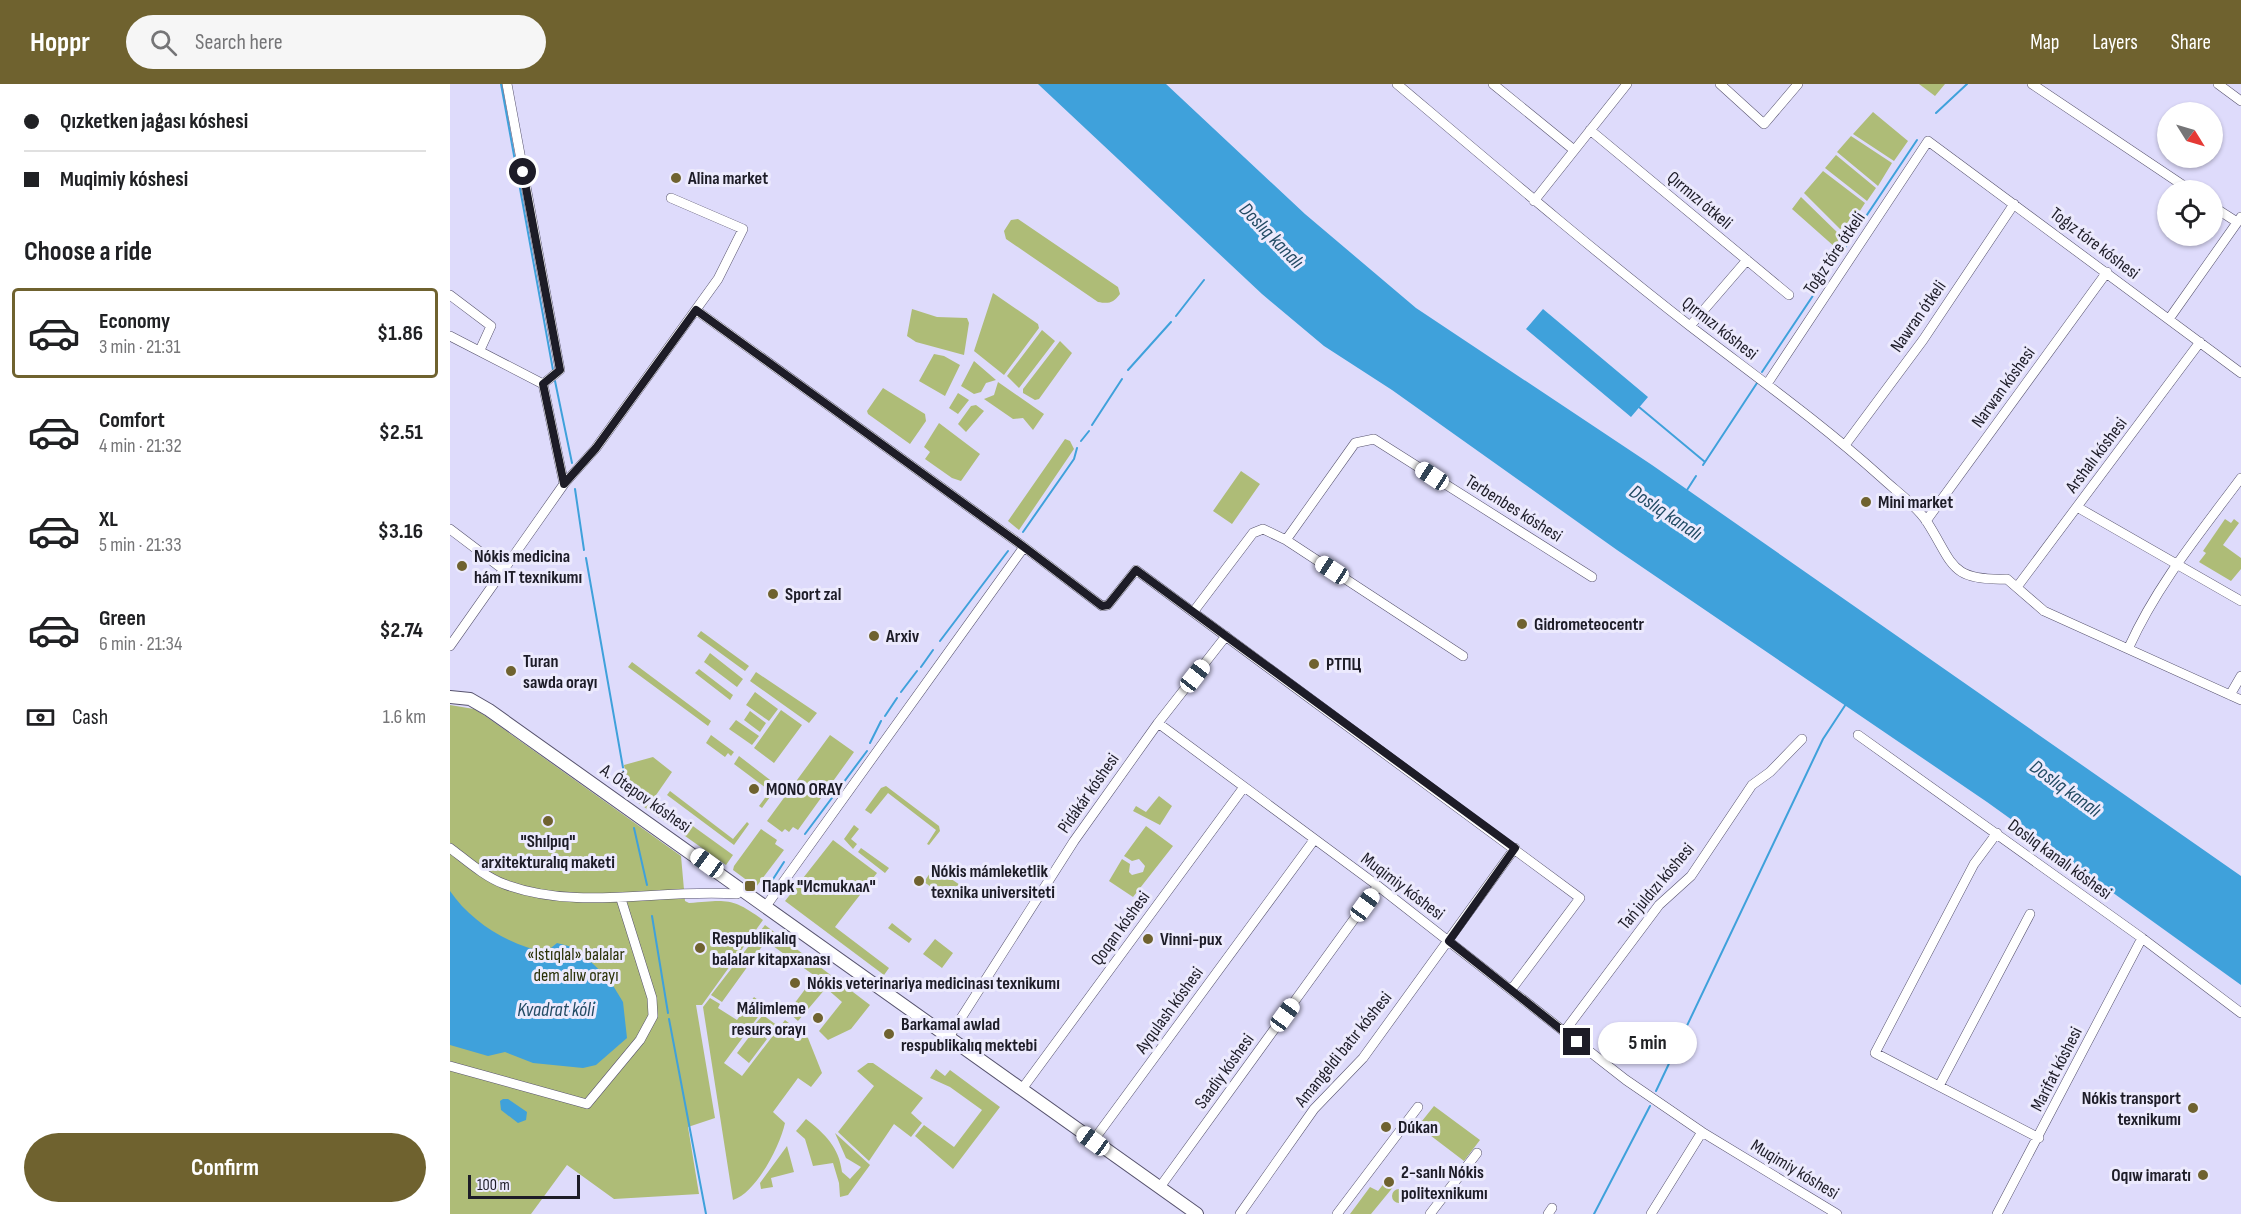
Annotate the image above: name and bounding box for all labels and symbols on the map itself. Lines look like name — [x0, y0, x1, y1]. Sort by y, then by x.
north arrow — [2157, 102, 2223, 168]
route start — [509, 158, 536, 185]
street label: Qırmızı ótkeli — [1663, 167, 1737, 234]
place label: Alina market — [687, 168, 768, 189]
marker: Alina market — [669, 171, 683, 185]
water label: Doslıq kanalı — [1234, 198, 1309, 274]
street label: Toǵız tóre kóshesi — [2046, 203, 2143, 284]
street label: Toǵız tóre ótkeli — [1799, 208, 1870, 299]
street label: Nawran ótkeli — [1886, 277, 1951, 356]
street label: Qırmızı kóshesi — [1678, 292, 1762, 364]
street label: Narwan kóshesi — [1967, 343, 2040, 432]
street label: Arshalı kóshesi — [2061, 413, 2132, 498]
car — [1412, 459, 1452, 493]
street label: Terbenbes kóshesi — [1461, 470, 1566, 547]
water label: Doslıq kanalı — [1625, 480, 1707, 546]
place label: Mini market — [1878, 492, 1953, 513]
marker: Mini market — [1859, 495, 1873, 509]
place label: Nókis medicina hám IT texnikumı — [474, 546, 582, 588]
car — [1312, 553, 1352, 587]
marker: Nókis medicina hám IT texnikumı — [455, 559, 469, 573]
place label: Sport zal — [785, 584, 841, 605]
marker: Sport zal — [766, 587, 780, 601]
place label: Gidrometeocentr — [1534, 614, 1644, 635]
marker: Gidrometeocentr — [1515, 617, 1529, 631]
place label: Arxiv — [885, 626, 920, 647]
marker: Arxiv — [867, 629, 881, 643]
place label: Turan sawda orayı — [523, 651, 598, 693]
place label: РТПЦ — [1326, 654, 1362, 675]
car — [1177, 656, 1213, 696]
marker: РТПЦ — [1307, 657, 1321, 671]
marker: Turan sawda orayı — [504, 664, 518, 678]
street label: Pidákár kóshesi — [1053, 749, 1124, 837]
water label: Doslıq kanalı — [2025, 755, 2106, 823]
street label: A. Ótepov kóshesi — [596, 759, 695, 837]
place label: MONO ORAY — [766, 779, 843, 800]
marker: MONO ORAY — [747, 782, 761, 796]
marker: "Shılpıq" arxitekturalıq maketi — [541, 814, 555, 828]
street label: Doslıq kanalı kóshesi — [2004, 815, 2116, 904]
place label: "Shılpıq" arxitekturalıq maketi — [481, 831, 615, 873]
street label: Tań juldızı kóshesi — [1614, 839, 1699, 934]
car — [687, 845, 727, 881]
street label: Muqimiy kóshesi — [1357, 848, 1449, 925]
place label: Nókis mámleketlik texnika universiteti — [931, 861, 1055, 903]
marker: Nókis mámleketlik texnika universiteti — [912, 874, 926, 888]
place label: Парк "Истиклал" — [762, 876, 876, 897]
marker: Парк "Истиклал" — [743, 879, 757, 893]
car — [1347, 885, 1383, 925]
street label: Qoqan kóshesi — [1086, 887, 1154, 969]
place label: Respublikalıq balalar kitapxanası — [712, 928, 830, 970]
place label: Vinni-pux — [1160, 929, 1223, 950]
marker: Vinni-pux — [1141, 932, 1155, 946]
marker: Respublikalıq balalar kitapxanası — [693, 941, 707, 955]
park label: «Istıqlal» balalar dem alıw orayı — [527, 944, 625, 986]
street label: Ayqulash kóshesi — [1130, 963, 1208, 1058]
place label: Nókis veterinariya medicinası texnikumı — [807, 973, 1060, 994]
marker: Nókis veterinariya medicinası texnikumı — [788, 976, 802, 990]
street label: Amangeldi batır kóshesi — [1290, 987, 1396, 1112]
car — [1267, 995, 1303, 1035]
water label: Kvadrat kóli — [517, 998, 596, 1022]
place label: Málimleme resurs orayı — [731, 998, 806, 1040]
marker: Málimleme resurs orayı — [811, 1011, 825, 1025]
place label: Barkamal awlad respublikalıq mektebi — [901, 1014, 1037, 1056]
callout: 5 min — [1598, 1021, 1697, 1063]
street label: Marifat kóshesi — [2026, 1024, 2087, 1115]
marker: Barkamal awlad respublikalıq mektebi — [882, 1027, 896, 1041]
route end — [1563, 1028, 1590, 1055]
street label: Saadiy kóshesi — [1190, 1030, 1259, 1113]
place label: Nókis transport texnikumı — [2082, 1088, 2181, 1130]
marker: Nókis transport texnikumı — [2186, 1101, 2200, 1115]
place label: Dúkan — [1398, 1117, 1438, 1138]
marker: Dúkan — [1379, 1120, 1393, 1134]
car — [1073, 1123, 1113, 1159]
street label: Muqimiy kóshesi — [1747, 1135, 1843, 1204]
place label: 2-sanlı Nókis politexnikumı — [1401, 1162, 1488, 1204]
place label: Oqıw imaratı — [2111, 1165, 2191, 1186]
marker: Oqıw imaratı — [2196, 1168, 2210, 1182]
scale bar — [468, 1172, 580, 1200]
marker: 2-sanlı Nókis politexnikumı — [1382, 1175, 1396, 1189]

